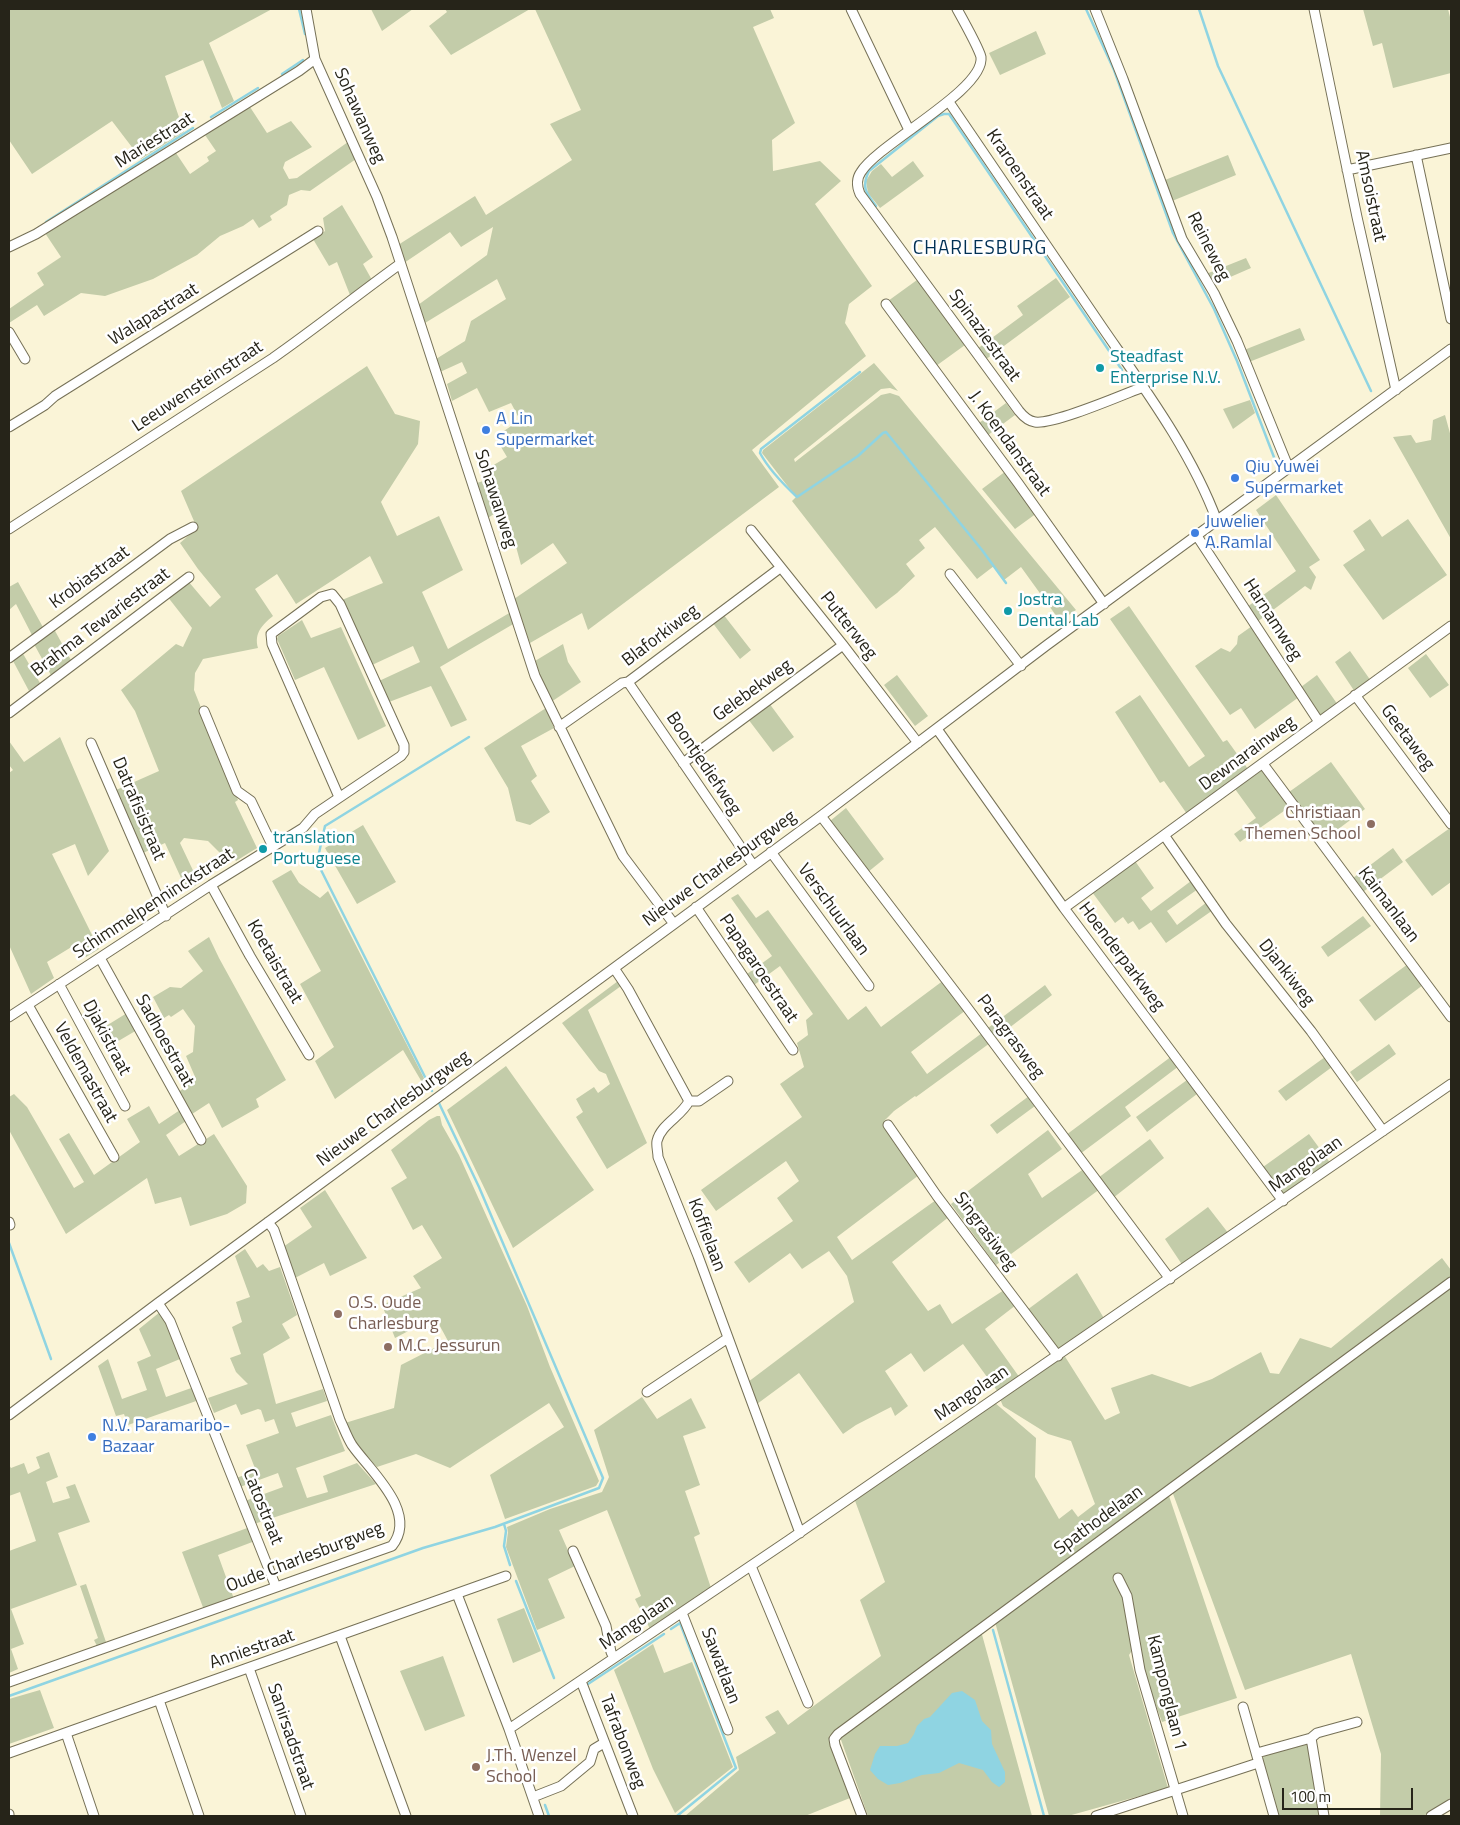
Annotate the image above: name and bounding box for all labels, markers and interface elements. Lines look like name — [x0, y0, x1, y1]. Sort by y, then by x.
street label: Sohawanweg — [328, 65, 390, 167]
street label: Mariestraat — [112, 108, 198, 174]
street label: Kraroenstraat — [981, 125, 1057, 225]
street label: Amsoistraat — [1350, 148, 1390, 244]
street label: Reineweg — [1181, 209, 1235, 285]
district label: CHARLESBURG — [911, 238, 1049, 260]
street label: Walapastraat — [105, 279, 203, 351]
street label: Spinaziestraat — [943, 286, 1025, 386]
street label: Leeuwensteinstraat — [129, 337, 267, 437]
place label: Steadfast Enterprise N.V. — [1110, 347, 1221, 389]
marker: Steadfast Enterprise N.V. — [1094, 362, 1106, 374]
street label: J. Koendanstraat — [964, 387, 1054, 501]
place label: A Lin Supermarket — [496, 409, 594, 452]
marker: A Lin Supermarket — [480, 424, 492, 436]
street label: Sohawanweg — [469, 447, 521, 551]
place label: Qiu Yuwei Supermarket — [1245, 457, 1343, 499]
marker: Qiu Yuwei Supermarket — [1229, 472, 1241, 484]
place label: Juwelier A.Ramlal — [1205, 512, 1272, 554]
marker: Juwelier A.Ramlal — [1189, 527, 1201, 539]
street label: Krobiastraat — [46, 542, 134, 614]
street label: Brahma Tewariestraat — [27, 564, 175, 682]
street label: Harnamweg — [1238, 575, 1306, 665]
street label: Putterweg — [815, 588, 881, 664]
place label: Jostra Dental Lab — [1018, 590, 1099, 632]
street label: Blaforkiweg — [618, 600, 704, 672]
marker: Jostra Dental Lab — [1002, 605, 1014, 617]
street label: Gelebekweg — [709, 655, 797, 727]
street label: Geetaweg — [1375, 701, 1439, 775]
street label: Boontjediefweg — [661, 708, 745, 820]
street label: Dewnarainweg — [1196, 712, 1300, 796]
street label: Datrafisistraat — [107, 754, 169, 864]
place label: Christiaan Themen School — [1245, 803, 1361, 846]
street label: Nieuwe Charlesburgweg — [639, 806, 801, 932]
marker: Christiaan Themen School — [1365, 818, 1377, 830]
place label: translation Portuguese — [273, 828, 361, 871]
marker: translation Portuguese — [257, 843, 269, 855]
street label: Schimmelpenninckstraat — [69, 844, 239, 964]
street label: Verschuurlaan — [792, 860, 874, 960]
street label: Kaimanlaan — [1353, 863, 1423, 947]
street label: Hoenderparkweg — [1073, 898, 1169, 1016]
street label: Papagaroestraat — [714, 911, 802, 1027]
street label: Koetaistraat — [241, 916, 307, 1008]
street label: Djankiweg — [1253, 935, 1319, 1011]
street label: Sadhoestraat — [130, 991, 198, 1091]
street label: Paragrasweg — [971, 991, 1049, 1083]
street label: Djakistraat — [77, 997, 135, 1079]
street label: Veldemastraat — [49, 1019, 121, 1127]
street label: Nieuwe Charlesburgweg — [313, 1046, 475, 1172]
street label: Mangolaan — [1265, 1132, 1347, 1198]
street label: Singrasiweg — [949, 1189, 1021, 1275]
street label: Koffielaan — [682, 1196, 730, 1274]
place label: O.S. Oude Charlesburg — [348, 1293, 439, 1336]
marker: O.S. Oude Charlesburg — [332, 1308, 344, 1320]
place label: M.C. Jessurun — [398, 1336, 500, 1358]
marker: M.C. Jessurun — [382, 1341, 394, 1353]
street label: Mangolaan — [931, 1361, 1013, 1427]
place label: N.V. Paramaribo- Bazaar — [102, 1416, 230, 1458]
marker: N.V. Paramaribo- Bazaar — [86, 1431, 98, 1443]
street label: Catostraat — [237, 1466, 287, 1548]
street label: Spathodelaan — [1050, 1482, 1148, 1560]
street label: Oude Charlesburgweg — [223, 1518, 387, 1598]
street label: Mangolaan — [596, 1590, 678, 1656]
street label: Anniestraat — [207, 1625, 297, 1675]
street label: Sawatlaan — [696, 1625, 744, 1707]
street label: Kamponglaan 1 — [1141, 1633, 1191, 1753]
street label: Sanirsadstraat — [262, 1681, 318, 1793]
street label: Tafrabonweg — [594, 1692, 650, 1792]
place label: J.Th. Wenzel School — [486, 1746, 577, 1788]
marker: J.Th. Wenzel School — [470, 1761, 482, 1773]
scale bar — [1285, 1778, 1416, 1810]
text: 100 m — [1290, 1785, 1331, 1808]

